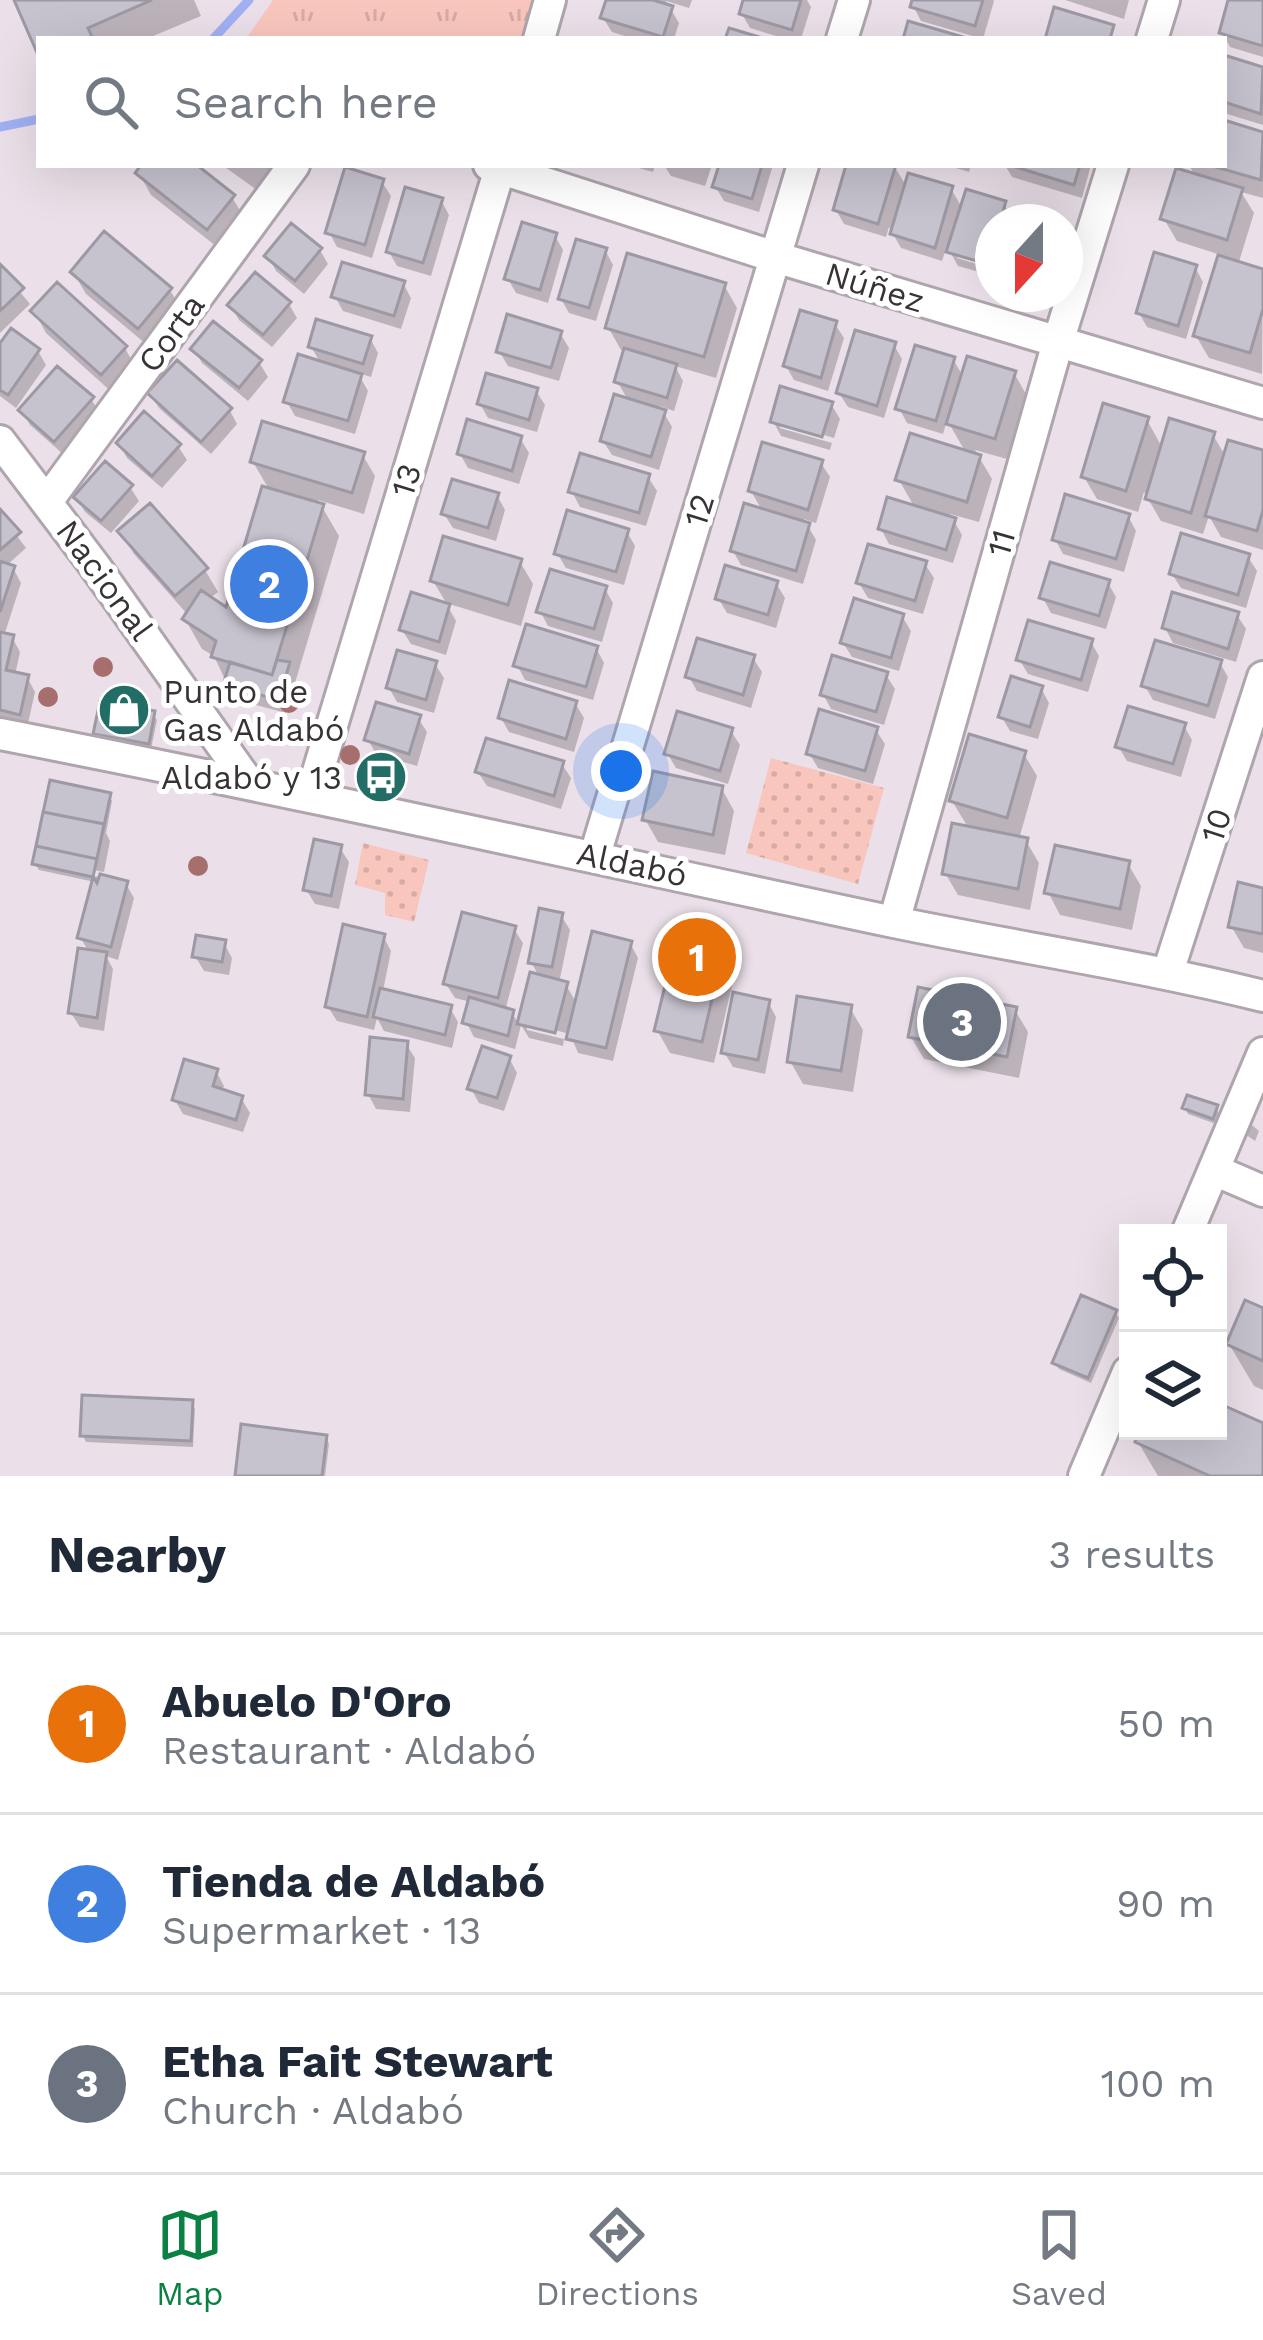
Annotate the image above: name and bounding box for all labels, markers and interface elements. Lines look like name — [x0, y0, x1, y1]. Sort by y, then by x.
search box — [36, 36, 1227, 168]
icon: search — [78, 69, 144, 135]
text: Search here — [174, 76, 438, 129]
north arrow — [975, 204, 1083, 312]
street label: Núñez — [821, 254, 929, 320]
street label: Corta — [130, 286, 212, 380]
street label: 13 — [383, 459, 429, 501]
street label: 12 — [676, 489, 722, 531]
street label: Nacional — [48, 512, 162, 648]
street label: 11 — [979, 525, 1023, 561]
pin: 2 — [230, 539, 308, 629]
place label: Punto de Gas Aldabó — [163, 672, 345, 749]
shop icon: Punto de Gas Aldabó — [96, 682, 152, 738]
your location — [591, 741, 651, 801]
bus stop icon: Aldabó y 13 — [353, 749, 409, 805]
place label: Aldabó y 13 — [161, 758, 342, 797]
street label: 10 — [1192, 803, 1240, 847]
street label: Aldabó — [573, 833, 691, 895]
pin: 1 — [658, 912, 736, 1002]
pin: 3 — [923, 977, 1001, 1067]
map controls — [1119, 1224, 1227, 1440]
button: locate — [1119, 1224, 1227, 1332]
button: layers — [1119, 1332, 1227, 1440]
text: Nearby — [48, 1525, 226, 1584]
text: 3 results — [1049, 1532, 1215, 1577]
text: Abuelo D'Oro — [162, 1675, 452, 1728]
text: 1 — [79, 1701, 95, 1746]
text: 50 m — [1118, 1701, 1215, 1746]
text: Restaurant · Aldabó — [162, 1728, 536, 1773]
text: Tienda de Aldabó — [162, 1855, 545, 1908]
text: 2 — [75, 1881, 99, 1926]
text: 90 m — [1116, 1881, 1215, 1926]
text: Supermarket · 13 — [162, 1908, 481, 1953]
text: Etha Fait Stewart — [162, 2035, 553, 2088]
text: 3 — [75, 2061, 99, 2106]
text: 100 m — [1101, 2061, 1215, 2106]
text: Church · Aldabó — [162, 2088, 464, 2133]
tab: Map — [156, 2202, 223, 2313]
tab: Directions — [536, 2202, 699, 2313]
tab: Saved — [1011, 2202, 1107, 2313]

